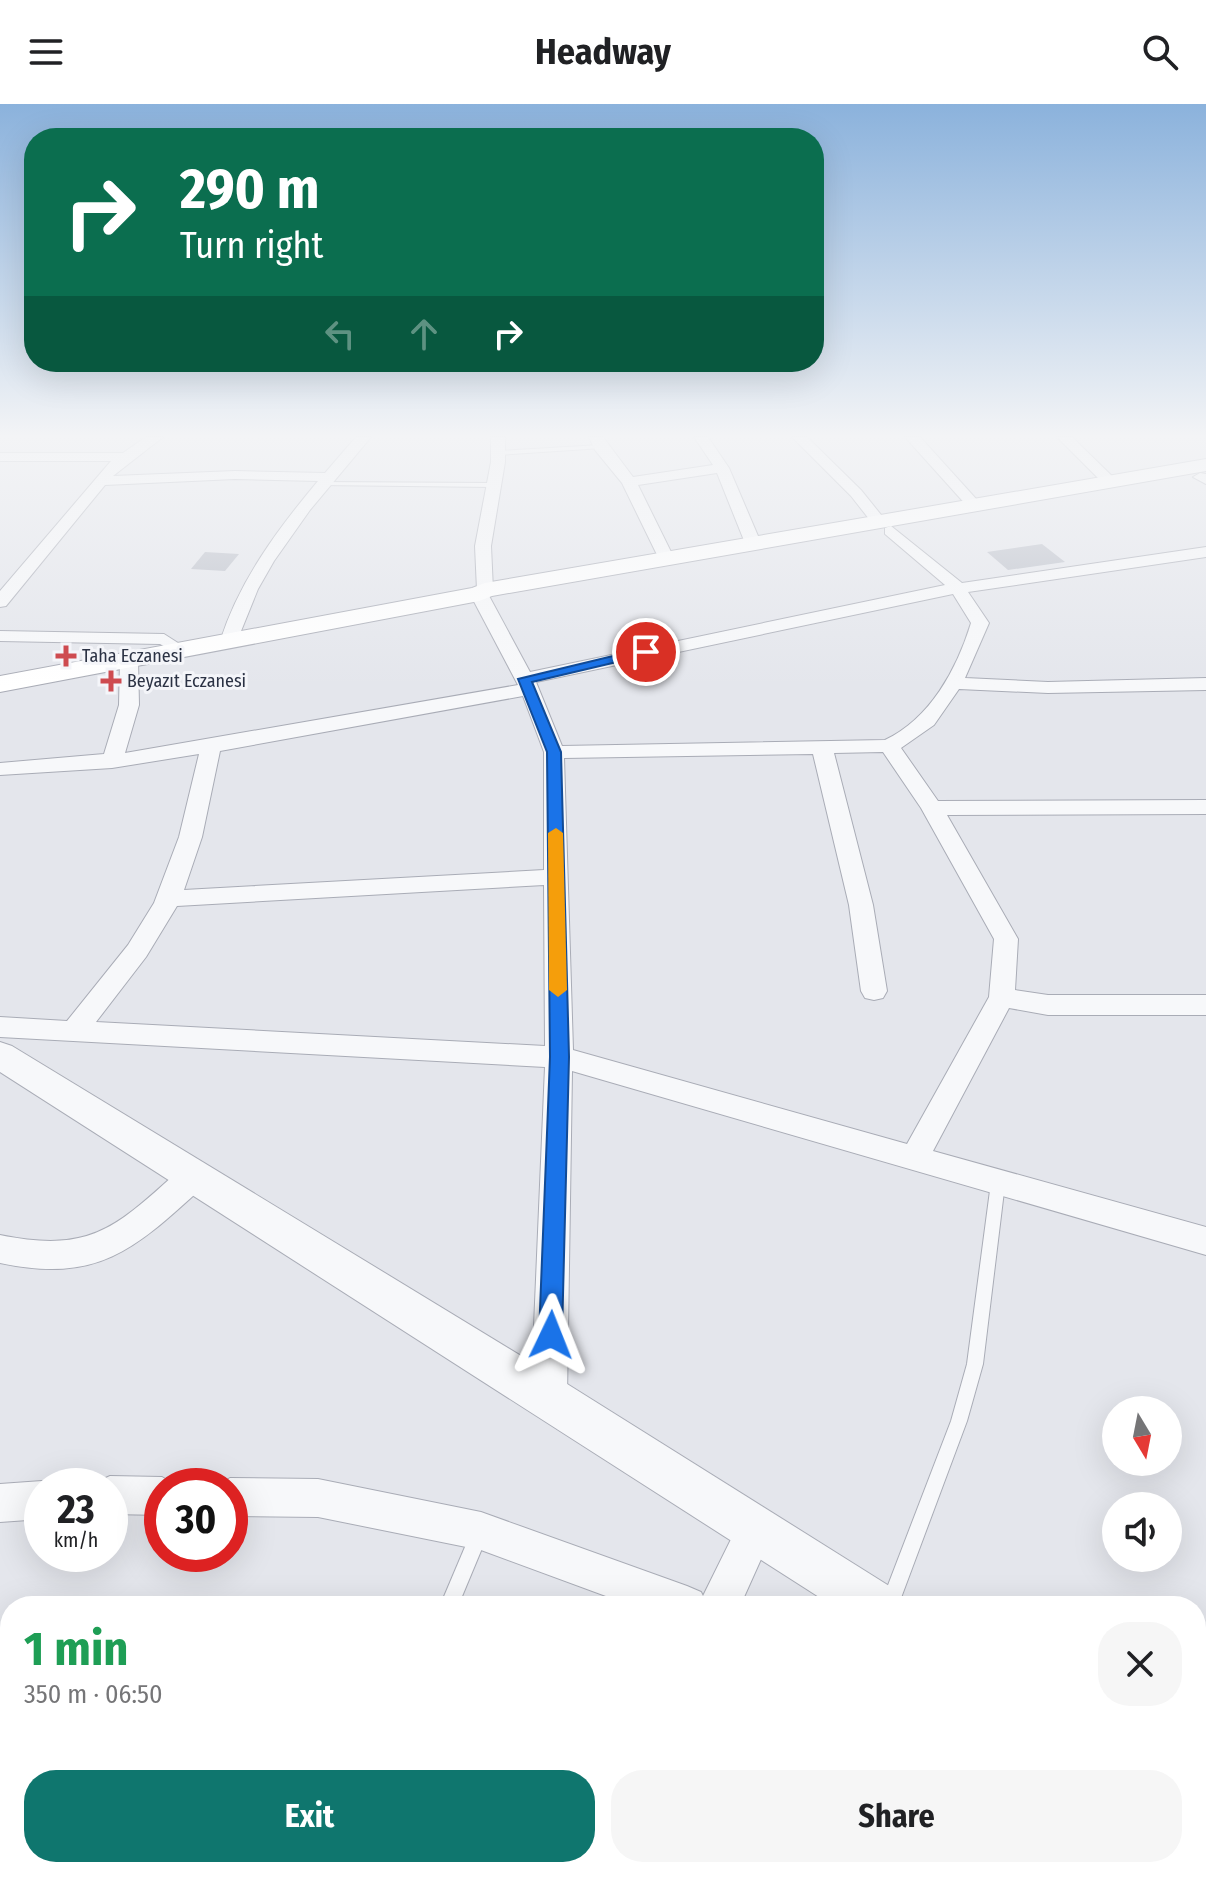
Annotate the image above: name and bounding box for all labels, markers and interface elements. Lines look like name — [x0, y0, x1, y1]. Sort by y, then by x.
icon: menu — [24, 30, 68, 74]
text: Headway — [535, 30, 671, 74]
icon: search — [1138, 30, 1182, 74]
text: 290 m — [180, 156, 320, 223]
icon: right — [48, 160, 152, 264]
text: Turn right — [180, 224, 323, 268]
icon: left — [318, 312, 362, 356]
icon: ahead — [402, 312, 446, 356]
icon: right — [486, 312, 530, 356]
pin — [612, 618, 680, 686]
icon: arrive — [624, 630, 668, 674]
place label: Taha Eczanesi — [82, 645, 183, 667]
marker: Taha Eczanesi — [57, 647, 75, 665]
place label: Beyazıt Eczanesi — [127, 670, 246, 692]
marker: Beyazıt Eczanesi — [102, 672, 120, 690]
position arrow — [509, 1293, 593, 1377]
north arrow — [1102, 1396, 1182, 1476]
map controls — [1102, 1396, 1182, 1572]
speed limit sign: 30 — [144, 1468, 248, 1572]
text: 23 — [57, 1486, 95, 1534]
button: sound — [1102, 1492, 1182, 1572]
text: km/h — [54, 1528, 98, 1552]
text: 1 min — [24, 1620, 129, 1678]
button: close — [1098, 1622, 1182, 1706]
text: 350 m · 06:50 — [24, 1679, 163, 1710]
button: Exit — [24, 1770, 595, 1862]
button: Share — [611, 1770, 1182, 1862]

